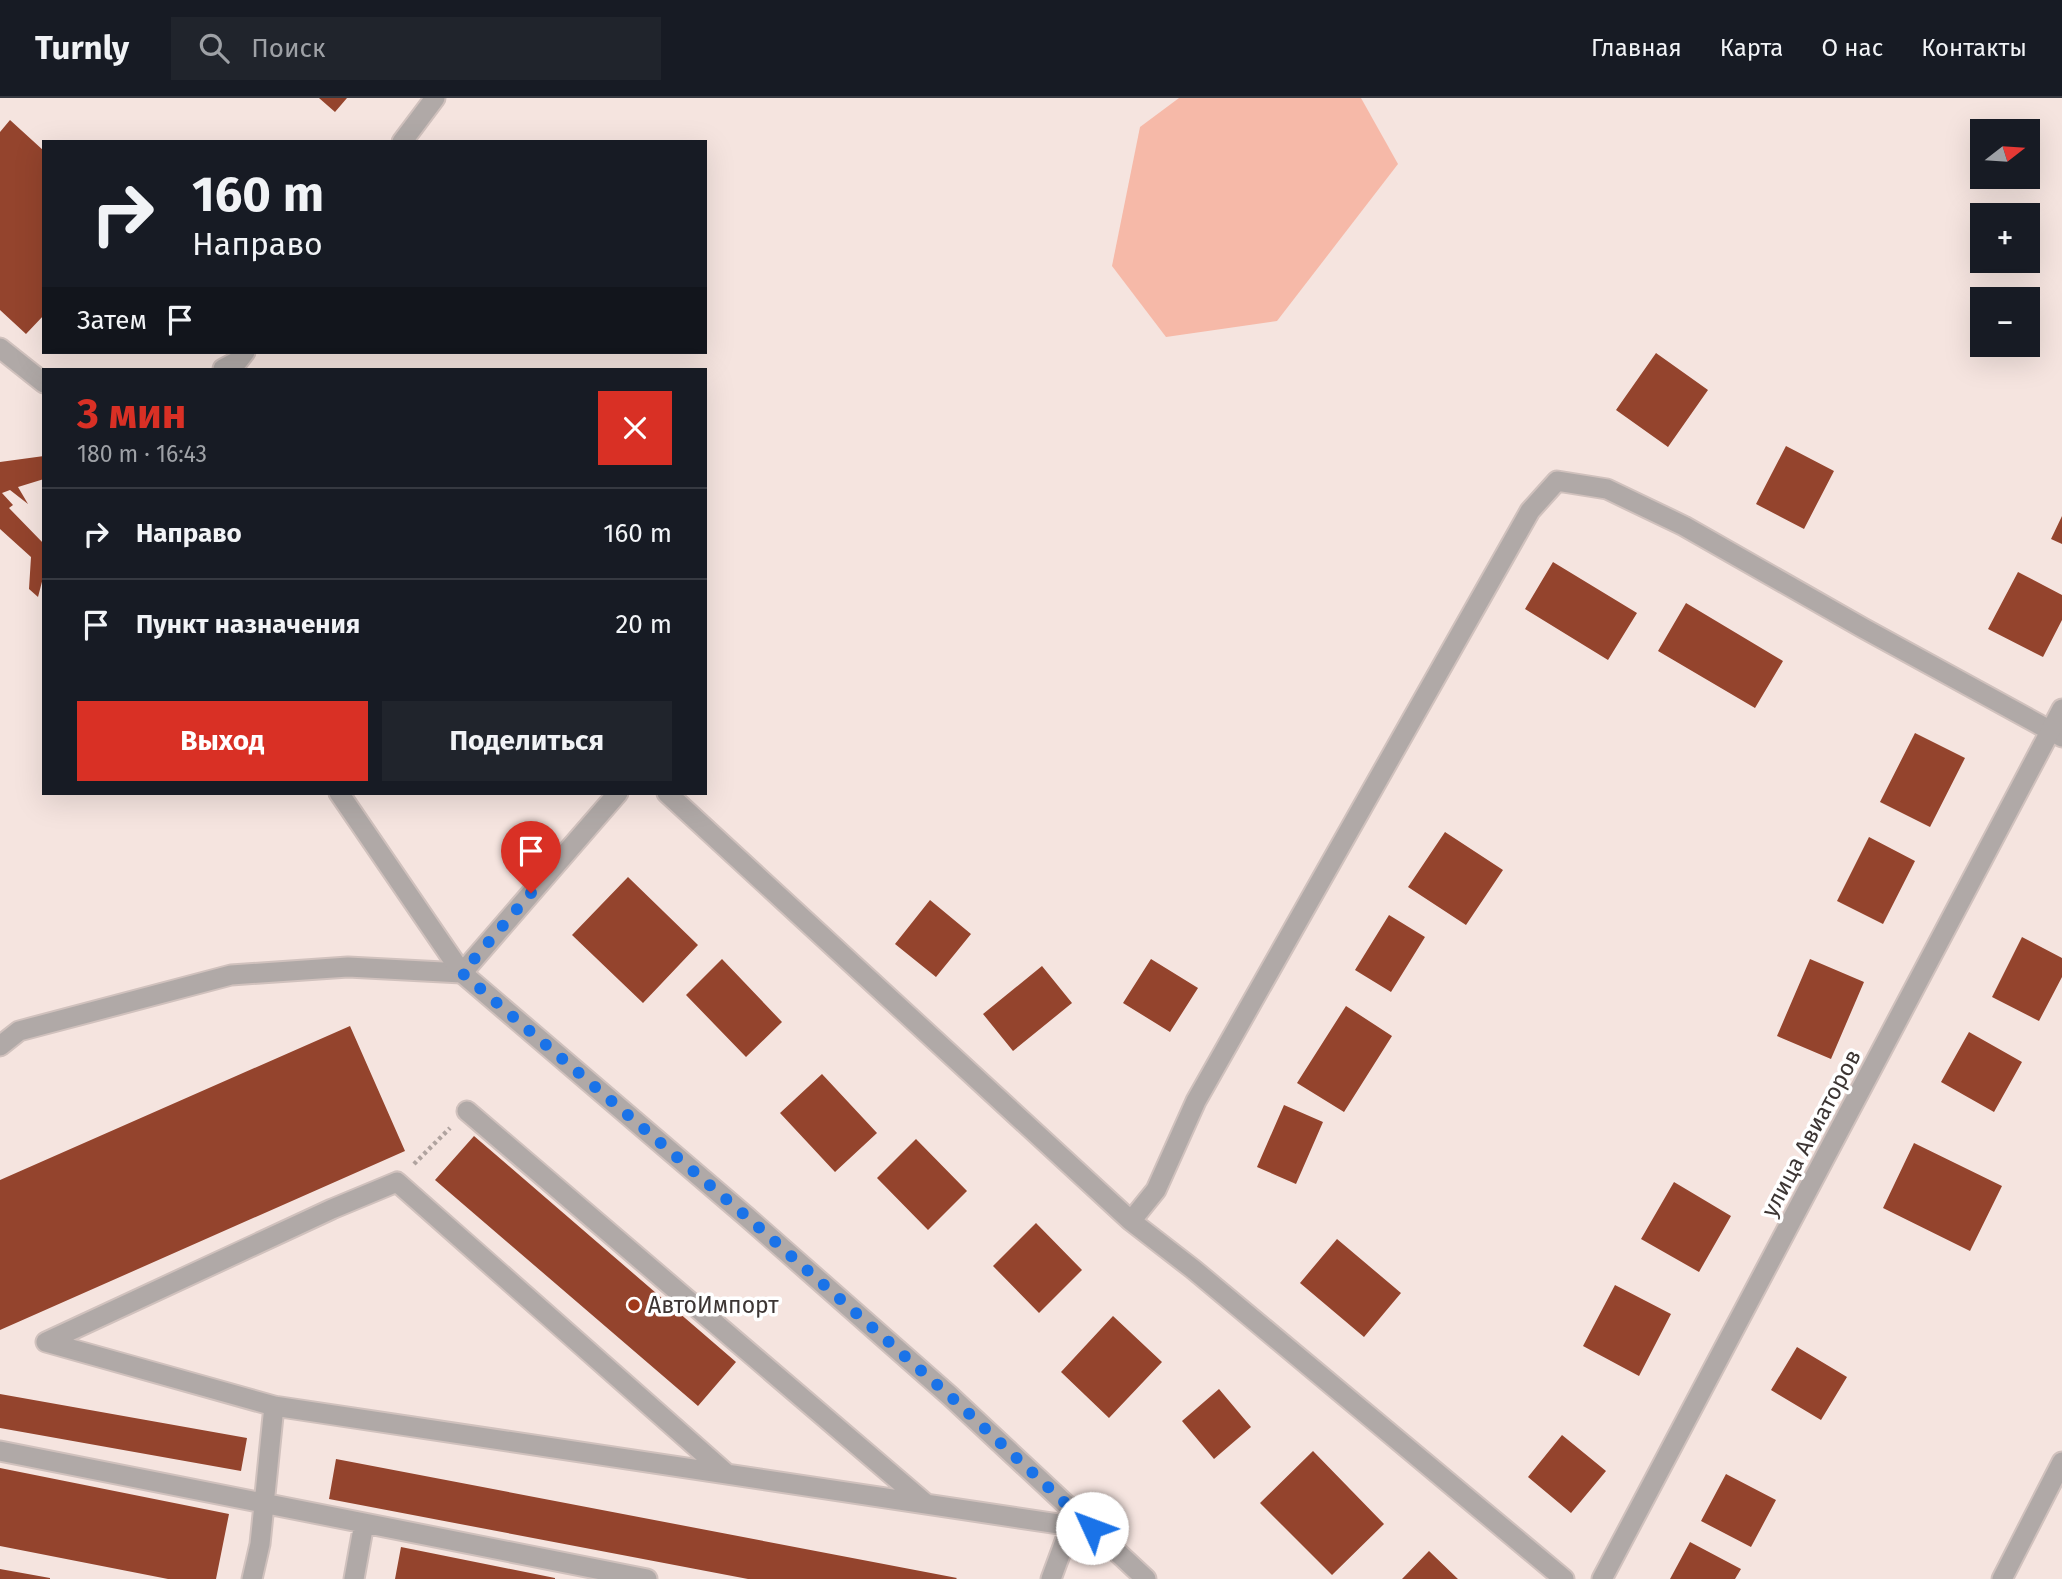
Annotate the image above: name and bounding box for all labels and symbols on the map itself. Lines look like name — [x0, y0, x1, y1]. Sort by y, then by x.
north arrow — [1970, 119, 2040, 189]
pin — [501, 821, 561, 893]
street label: улица Авиаторов — [1755, 1045, 1867, 1221]
place label: АвтоИмпорт — [648, 1291, 779, 1319]
marker: АвтоИмпорт — [626, 1297, 642, 1313]
position arrow — [1055, 1491, 1129, 1565]

